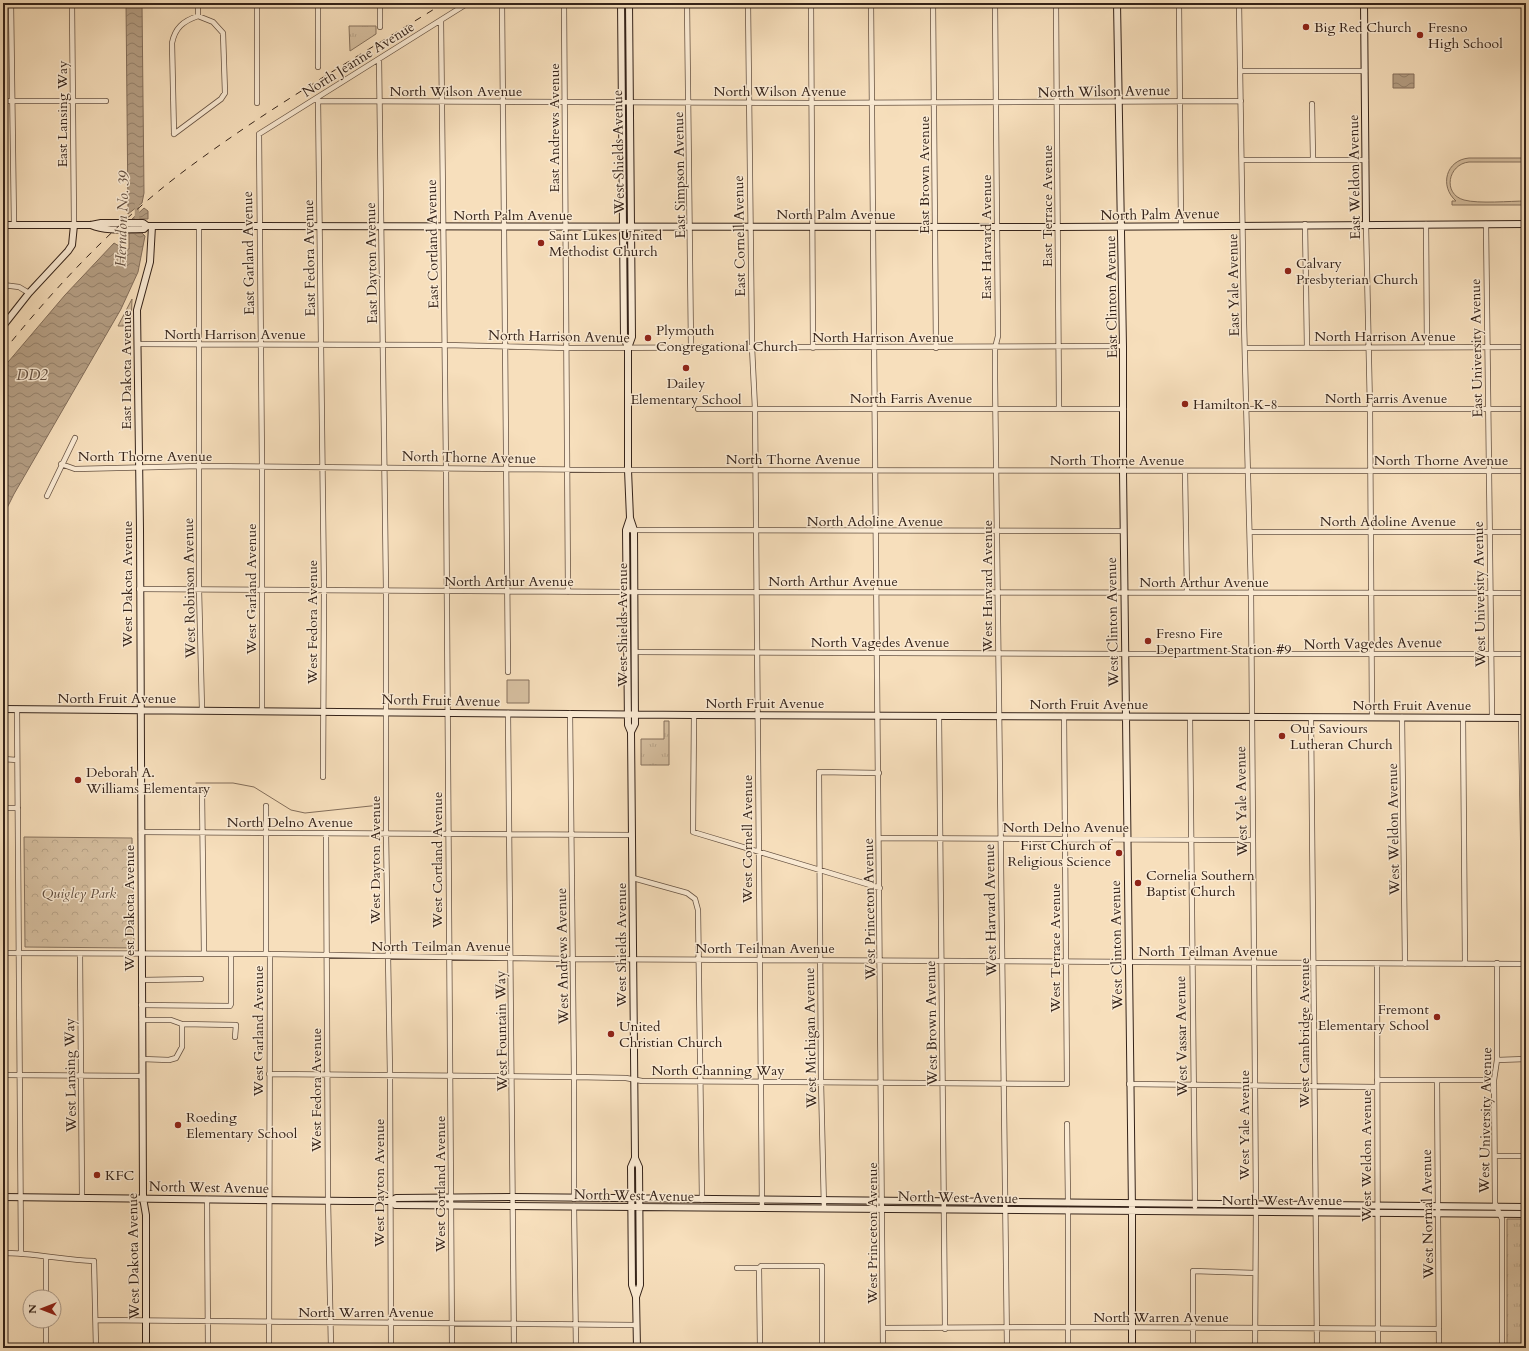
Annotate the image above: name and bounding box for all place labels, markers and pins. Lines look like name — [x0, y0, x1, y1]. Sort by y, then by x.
place label: Big Red Church — [1314, 18, 1412, 37]
place label: Fresno High School — [1428, 18, 1503, 53]
marker: Big Red Church — [1301, 22, 1311, 32]
marker: Fresno High School — [1415, 30, 1425, 40]
place label: Saint Lukes United Methodist Church — [549, 226, 663, 261]
marker: Saint Lukes United Methodist Church — [536, 238, 546, 248]
place label: Calvary Presbyterian Church — [1296, 254, 1418, 289]
marker: Calvary Presbyterian Church — [1283, 266, 1293, 276]
place label: Plymouth Congregational Church — [656, 321, 798, 356]
marker: Plymouth Congregational Church — [643, 333, 653, 343]
marker: Dailey Elementary School — [681, 363, 691, 373]
place label: Dailey Elementary School — [630, 374, 742, 409]
place label: Hamilton K-8 — [1193, 395, 1278, 414]
marker: Hamilton K-8 — [1180, 399, 1190, 409]
place label: Fresno Fire Department Station #9 — [1156, 624, 1292, 659]
marker: Fresno Fire Department Station #9 — [1143, 636, 1153, 646]
place label: Our Saviours Lutheran Church — [1290, 719, 1393, 754]
marker: Our Saviours Lutheran Church — [1277, 731, 1287, 741]
place label: Deborah A. Williams Elementary — [85, 763, 211, 798]
marker: Deborah A. Williams Elementary — [73, 775, 83, 785]
place label: First Church of Religious Science — [1008, 836, 1114, 871]
marker: First Church of Religious Science — [1114, 848, 1124, 858]
place label: Cornelia Southern Baptist Church — [1146, 866, 1255, 901]
marker: Cornelia Southern Baptist Church — [1133, 878, 1143, 888]
place label: Fremont Elementary School — [1318, 1000, 1430, 1035]
marker: Fremont Elementary School — [1432, 1012, 1442, 1022]
place label: United Christian Church — [619, 1017, 723, 1052]
marker: United Christian Church — [606, 1029, 616, 1039]
place label: Roeding Elementary School — [186, 1108, 298, 1143]
marker: Roeding Elementary School — [173, 1120, 183, 1130]
place label: KFC — [105, 1166, 134, 1185]
marker: KFC — [92, 1170, 102, 1180]

